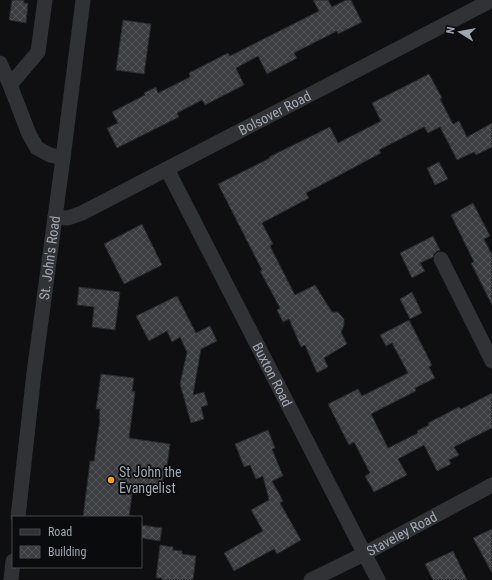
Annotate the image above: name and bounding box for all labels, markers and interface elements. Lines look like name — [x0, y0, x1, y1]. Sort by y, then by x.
north arrow — [440, 12, 480, 52]
text: N — [444, 25, 458, 35]
street label: Bolsover Road — [236, 88, 314, 138]
street label: St. John's Road — [36, 215, 63, 301]
street label: Buxton Road — [249, 340, 296, 409]
place label: St John the Evangelist — [119, 464, 182, 496]
marker: St John the Evangelist — [106, 475, 116, 485]
street label: Staveley Road — [364, 508, 440, 559]
legend — [12, 516, 142, 568]
text: Road — [48, 525, 72, 539]
text: Building — [48, 545, 86, 559]

